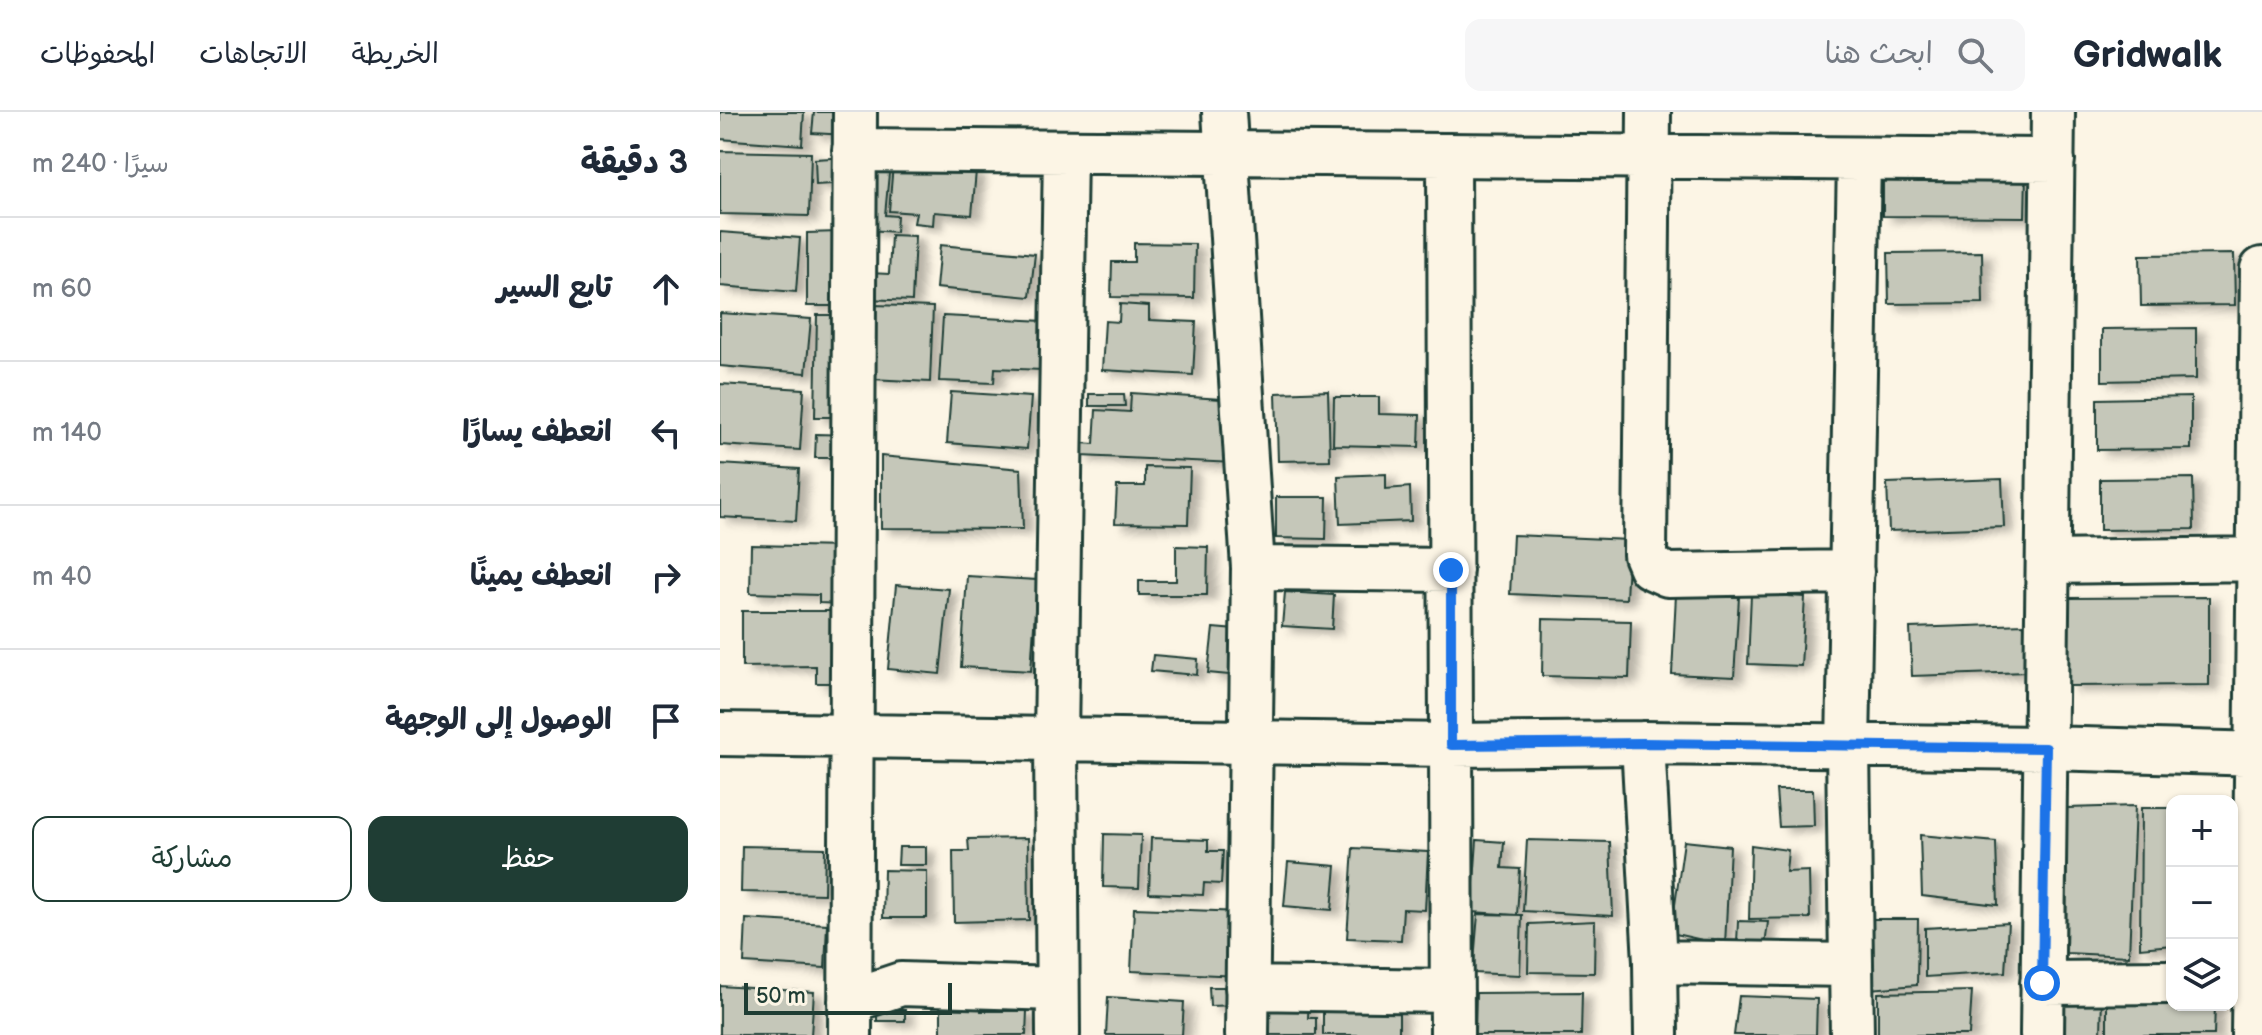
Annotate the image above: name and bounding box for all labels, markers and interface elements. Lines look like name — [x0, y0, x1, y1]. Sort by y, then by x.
search box — [1465, 19, 2025, 91]
icon: search — [1953, 33, 1997, 77]
text: Gridwalk — [2073, 33, 2222, 78]
text: ابحث هنا — [1824, 36, 1933, 72]
text: المحفوظات — [40, 38, 155, 71]
text: الاتجاهات — [199, 38, 307, 71]
text: الخريطة — [351, 38, 439, 71]
text: 3 دقيقة — [581, 142, 688, 183]
text: سيرًا · 240 m — [32, 149, 169, 180]
icon: ahead — [644, 267, 688, 311]
text: تابع السير — [497, 270, 612, 306]
text: 60 m — [32, 274, 92, 305]
icon: left — [644, 411, 688, 455]
text: انعطف يسارًا — [462, 414, 612, 450]
text: 140 m — [32, 418, 102, 449]
route end — [1433, 552, 1469, 588]
icon: right — [644, 555, 688, 599]
text: انعطف يمينًا — [470, 558, 612, 594]
text: 40 m — [32, 562, 92, 593]
icon: arrive — [644, 699, 688, 743]
text: الوصول إلى الوجهة — [385, 702, 612, 738]
map controls — [2166, 795, 2238, 1011]
button: + — [2166, 795, 2238, 867]
button: مشاركة — [32, 816, 352, 902]
button: حفظ — [368, 816, 688, 902]
button: − — [2166, 867, 2238, 939]
button: layers — [2166, 939, 2238, 1011]
route start — [2024, 965, 2060, 1001]
scale bar — [744, 979, 952, 1015]
text: 50 m — [756, 983, 806, 1010]

